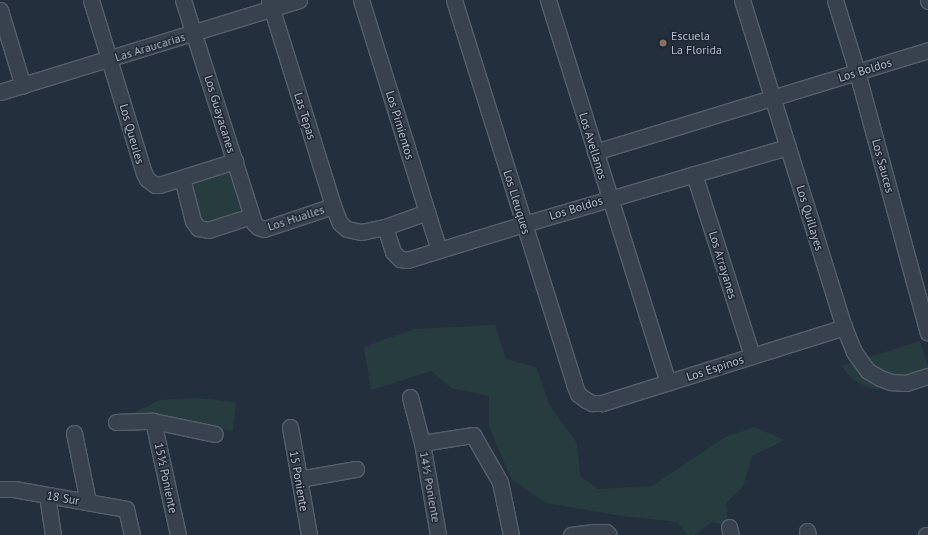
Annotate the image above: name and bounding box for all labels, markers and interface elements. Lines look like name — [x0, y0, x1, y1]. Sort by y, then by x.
street label: Las Araucarias — [113, 29, 187, 65]
place label: Escuela La Florida — [671, 29, 722, 57]
marker: Escuela La Florida — [658, 38, 668, 48]
street label: Los Boldos — [837, 55, 893, 85]
street label: Los Guayacanes — [201, 73, 239, 155]
street label: Los Pimientos — [383, 89, 417, 161]
street label: Las Tepas — [291, 91, 319, 141]
street label: Los Queules — [117, 102, 147, 166]
street label: Los Avellanos — [576, 111, 610, 181]
street label: Los Sauces — [869, 137, 897, 195]
street label: Los Lleuques — [500, 168, 534, 236]
street label: Los Quillayes — [793, 184, 827, 252]
street label: Los Boldos — [548, 193, 604, 223]
street label: Los Hualles — [266, 202, 326, 234]
street label: Los Arrayanes — [706, 229, 740, 301]
street label: Los Espinos — [685, 352, 745, 384]
street label: 15½ Poniente — [152, 441, 180, 515]
street label: 15 Poniente — [287, 449, 311, 513]
street label: 14½ Poniente — [417, 450, 443, 524]
street label: 18 Sur — [45, 488, 81, 508]

